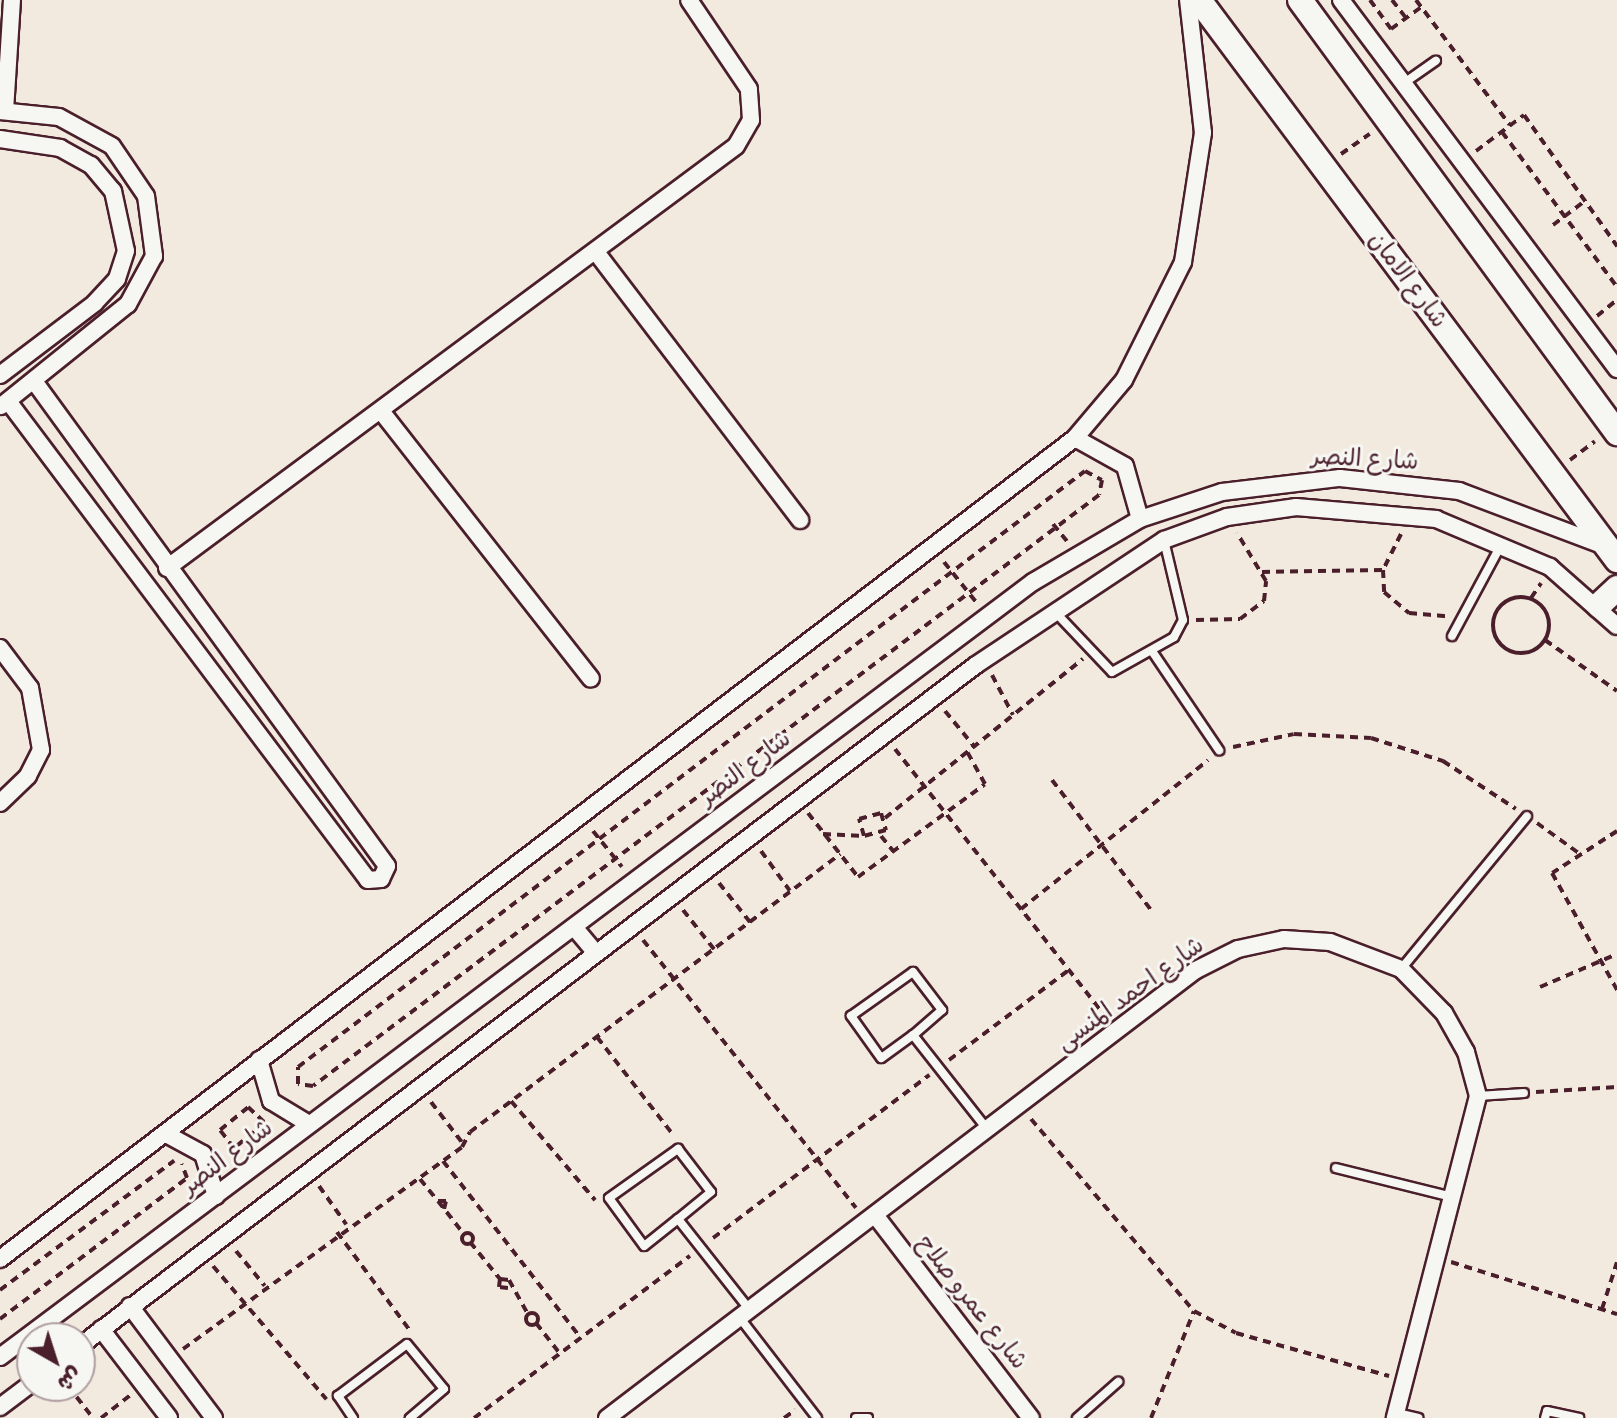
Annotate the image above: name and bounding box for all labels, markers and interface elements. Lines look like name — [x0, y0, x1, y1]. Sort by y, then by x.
street label: شارع الامان — [1363, 226, 1453, 334]
street label: شارع النصر — [1311, 442, 1419, 476]
street label: شارع النصر — [694, 724, 796, 812]
street label: شارع احمد المنسى — [1051, 931, 1209, 1057]
street label: شارع النصر — [176, 1113, 278, 1201]
street label: شارع عمرو صلاح — [911, 1229, 1033, 1375]
north arrow — [16, 1322, 96, 1402]
text: ش — [52, 1361, 88, 1398]

